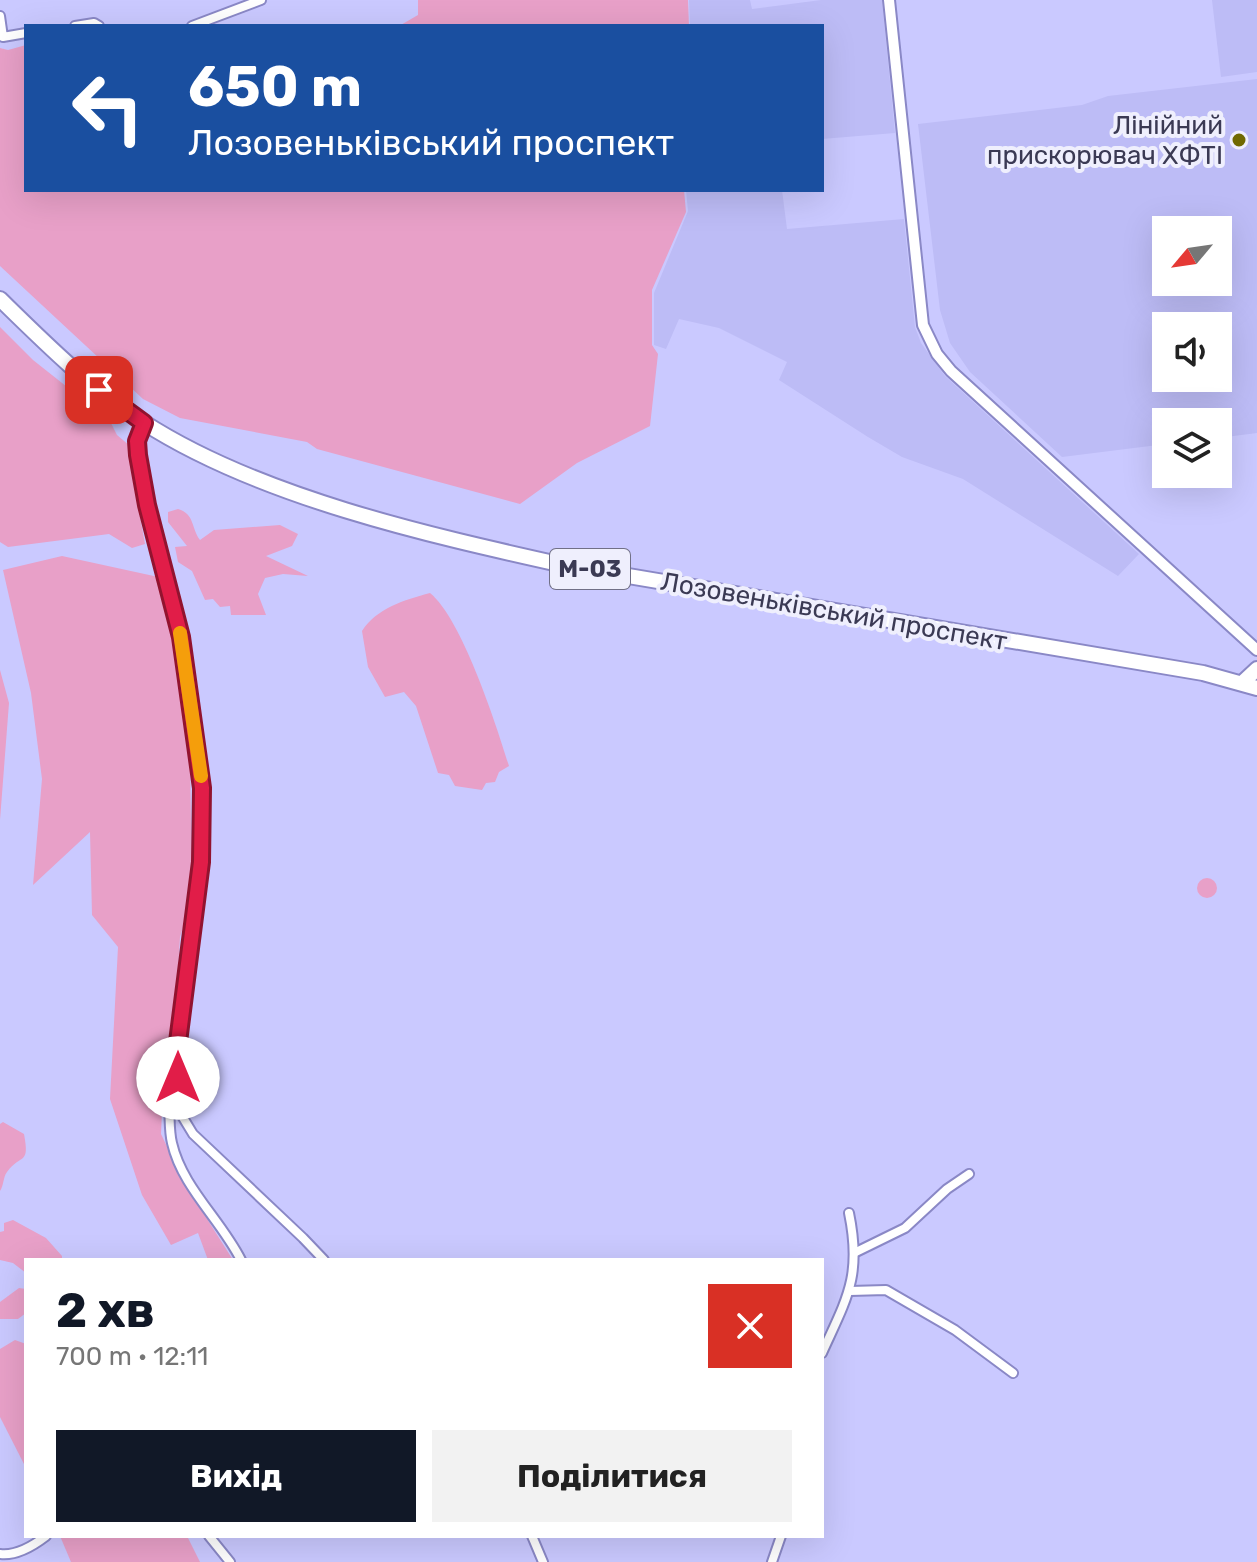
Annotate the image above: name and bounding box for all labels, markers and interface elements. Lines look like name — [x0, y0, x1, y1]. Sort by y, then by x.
text: 650 m — [188, 54, 362, 120]
icon: left — [56, 56, 160, 160]
place label: Лінійний прискорювач ХФТІ — [987, 110, 1223, 171]
text: Лозовеньківський проспект — [188, 121, 674, 164]
marker: Лінійний прискорювач ХФТІ — [1230, 131, 1248, 149]
north arrow — [1152, 216, 1232, 296]
map controls — [1152, 216, 1232, 488]
button: sound — [1152, 312, 1232, 392]
pin — [65, 356, 133, 424]
icon: arrive — [77, 368, 121, 412]
button: layers — [1152, 408, 1232, 488]
road number: М-03 — [550, 549, 630, 589]
street label: Лозовеньківський проспект — [658, 566, 1009, 657]
position arrow — [136, 1036, 220, 1120]
text: 2 хв — [56, 1282, 155, 1339]
button: close — [708, 1284, 792, 1368]
text: 700 m · 12:11 — [56, 1341, 208, 1372]
button: Вихід — [56, 1430, 416, 1522]
button: Поділитися — [432, 1430, 792, 1522]

